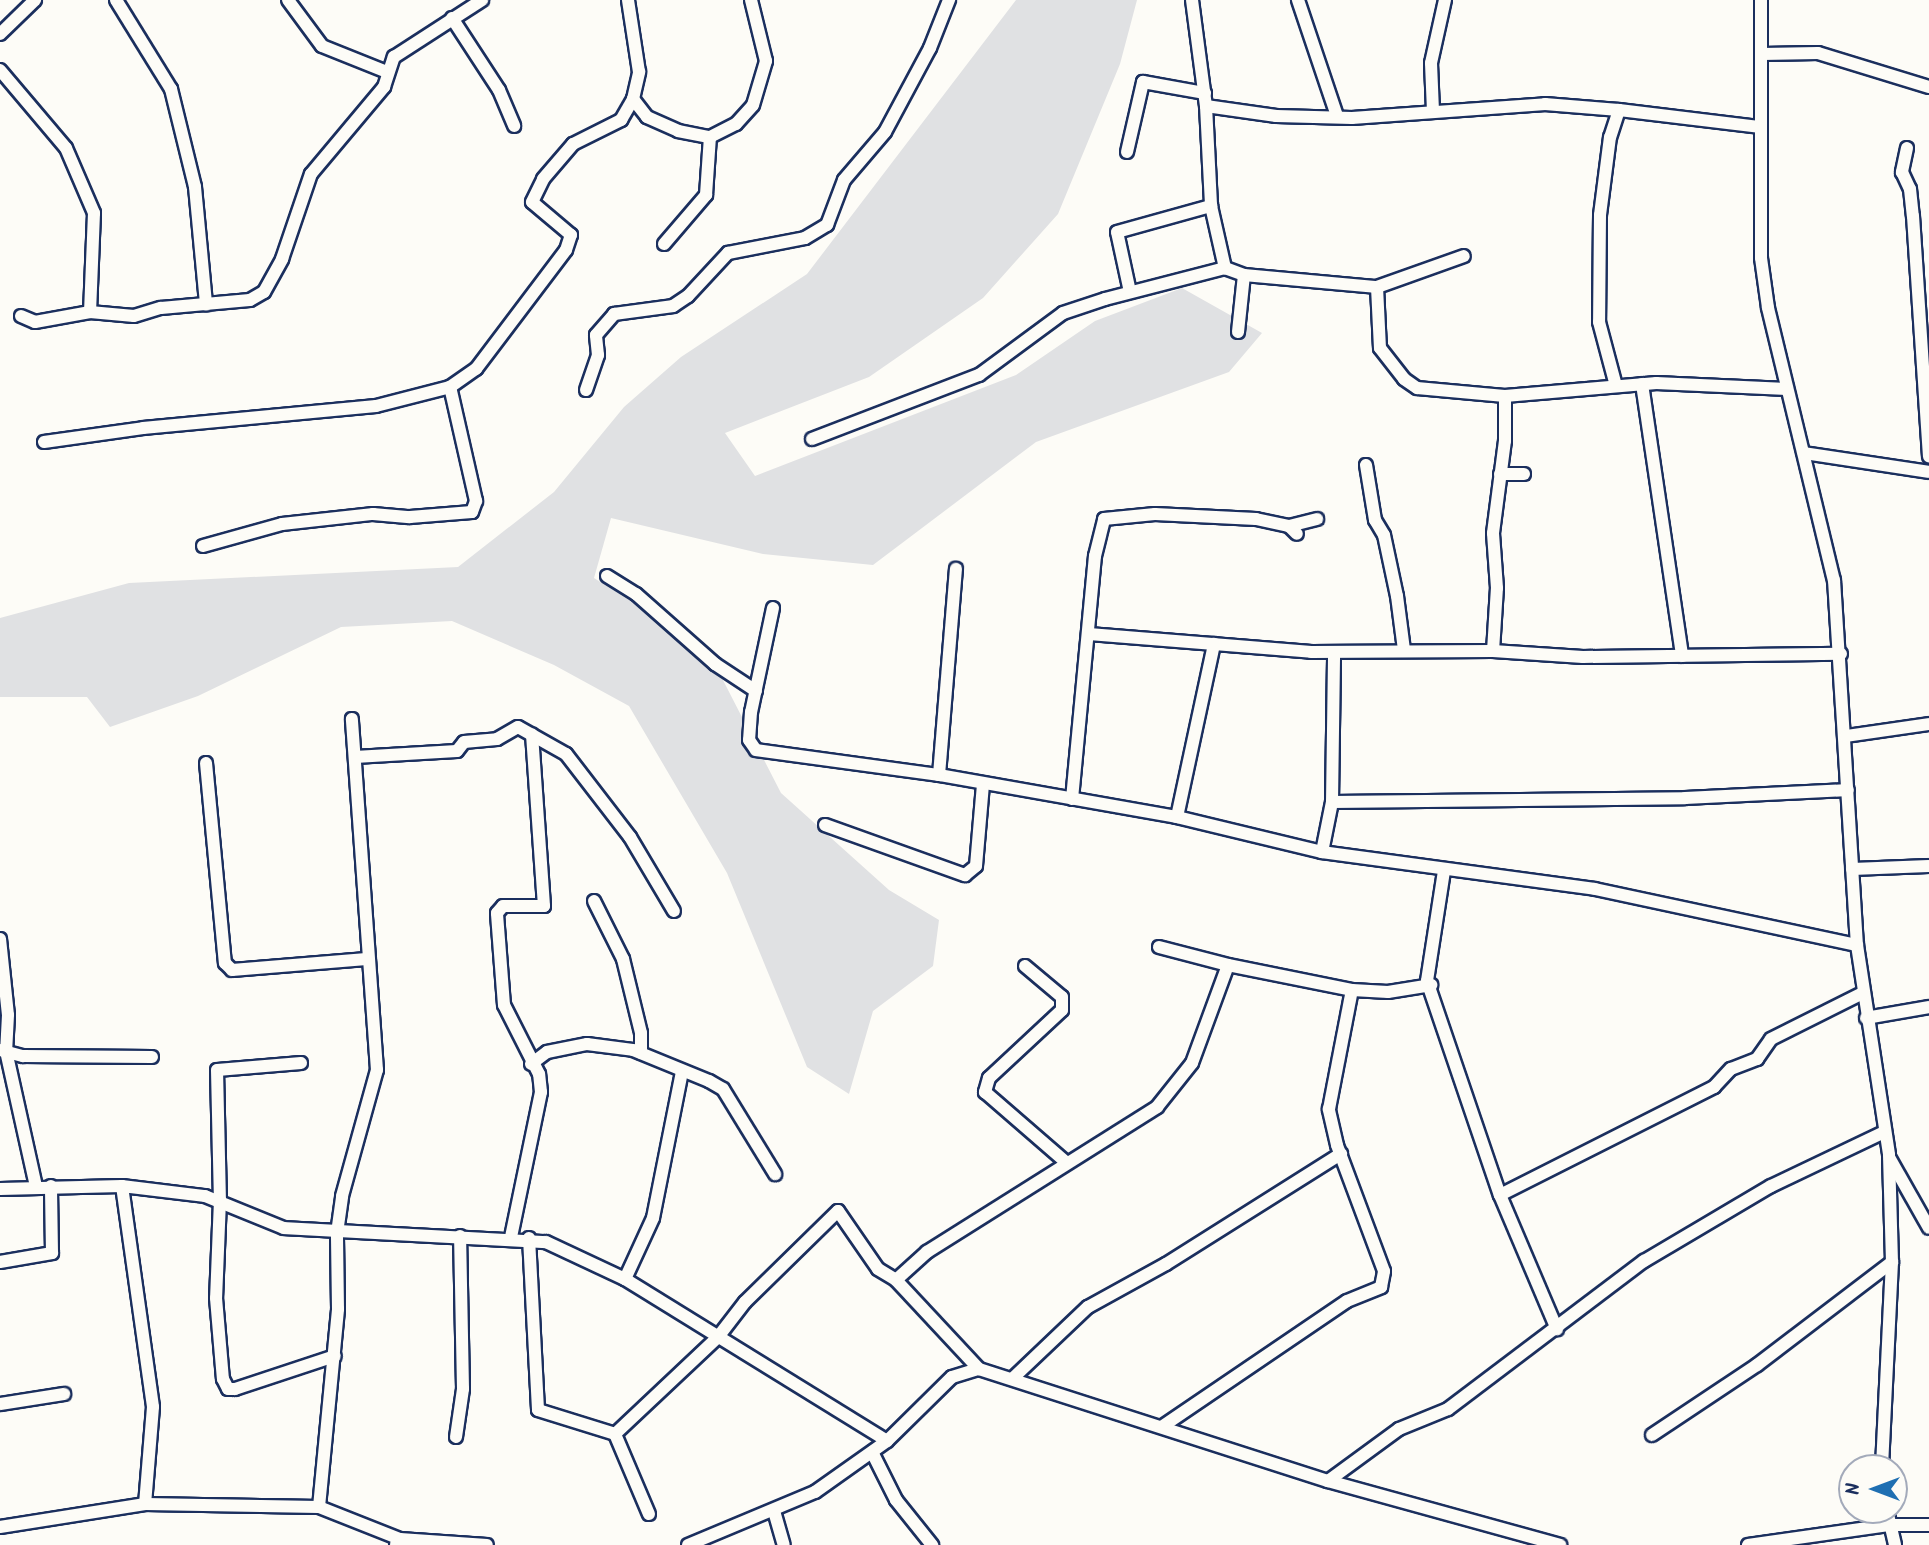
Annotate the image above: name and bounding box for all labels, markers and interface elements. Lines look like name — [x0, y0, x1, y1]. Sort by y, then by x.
north arrow — [1838, 1454, 1908, 1524]
text: N — [1839, 1483, 1869, 1495]

